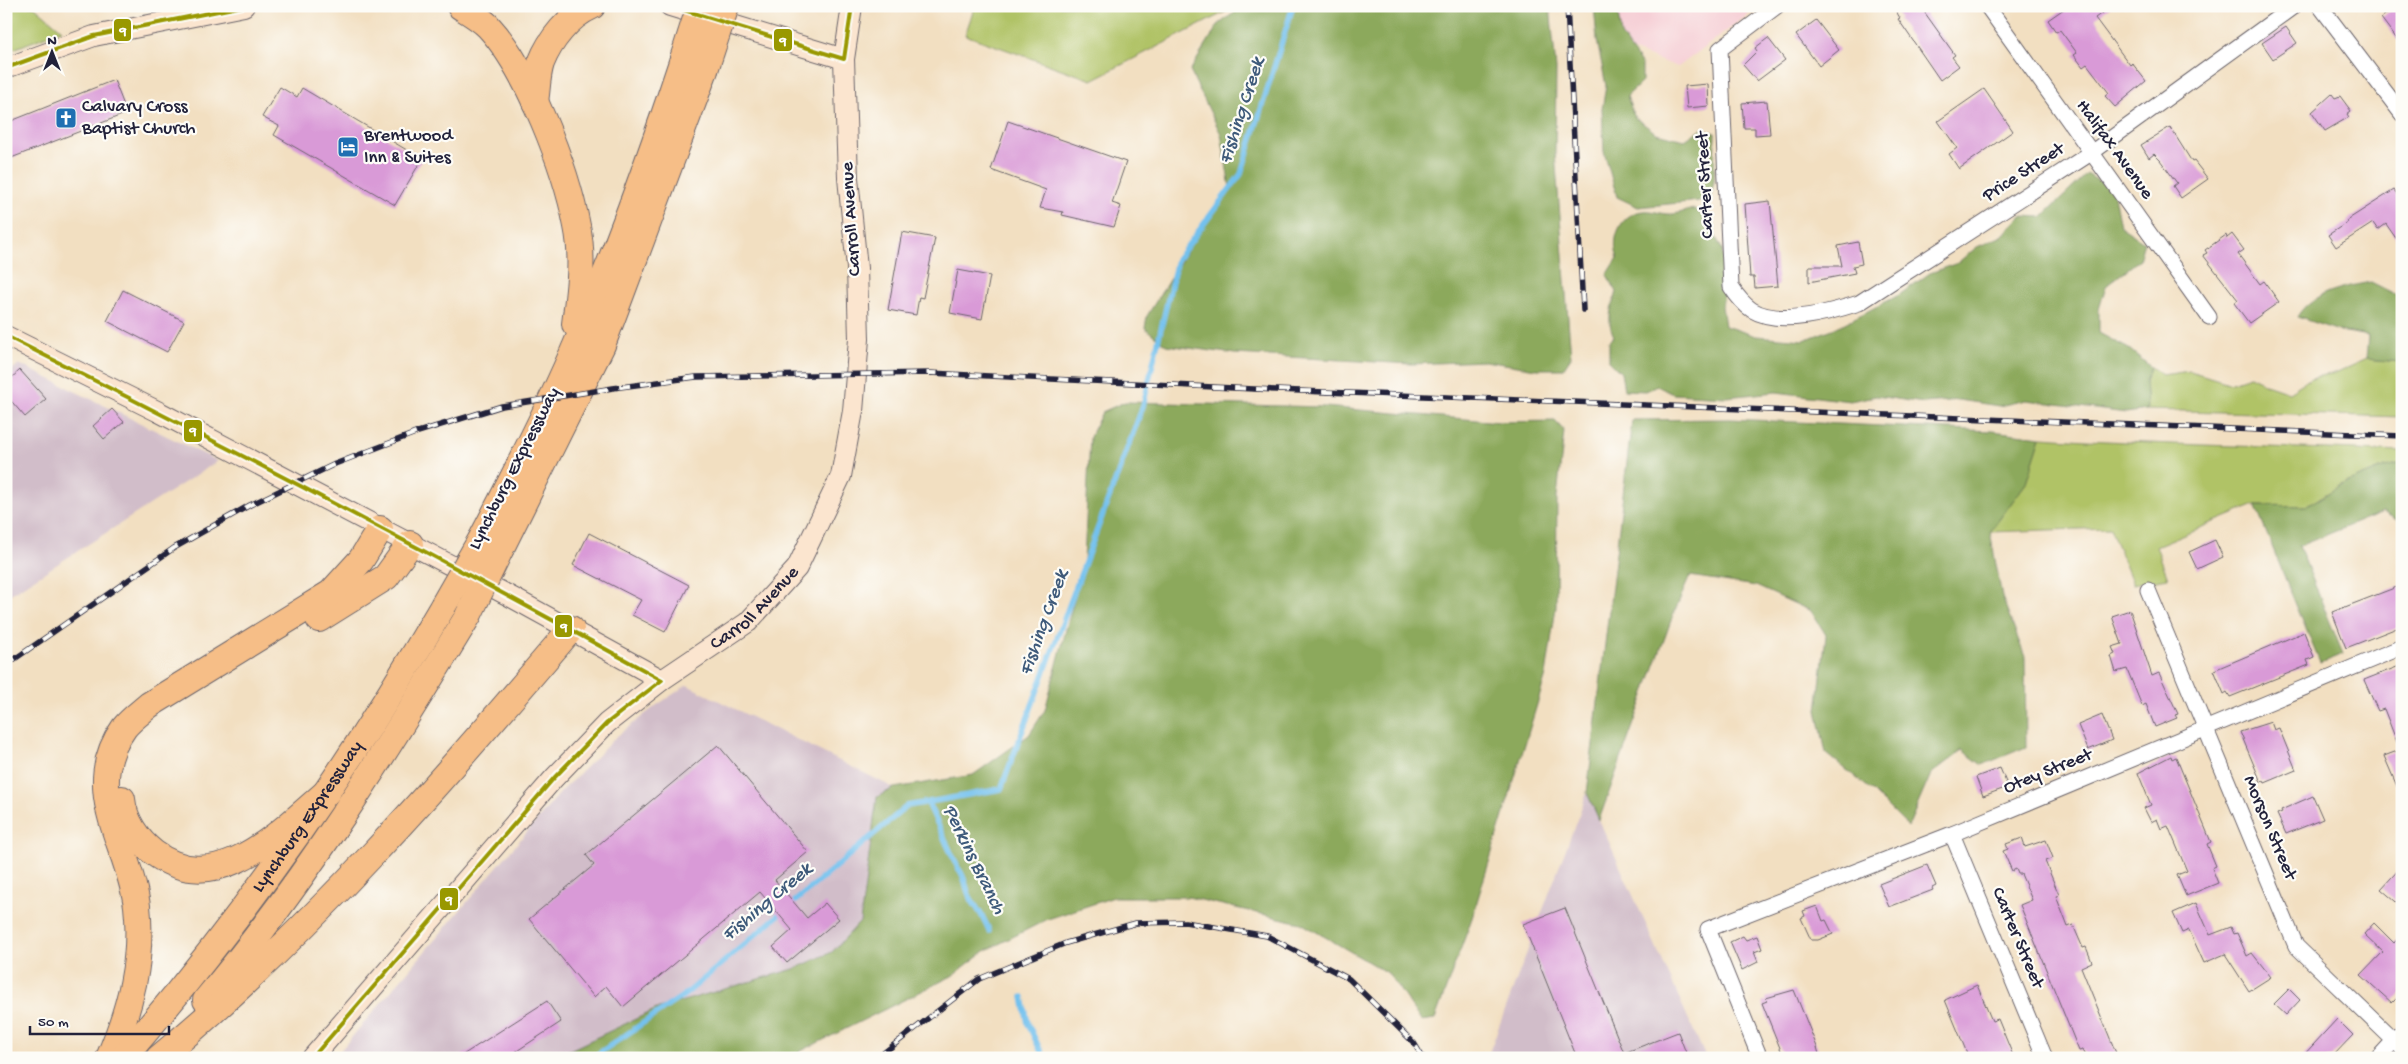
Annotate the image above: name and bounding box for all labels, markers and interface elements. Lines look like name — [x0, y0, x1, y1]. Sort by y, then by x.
line badge: 9 — [113, 18, 132, 42]
text: 9 — [118, 24, 127, 41]
north arrow — [28, 28, 78, 78]
line badge: 9 — [773, 28, 793, 52]
text: N — [47, 33, 57, 50]
text: 9 — [778, 34, 787, 51]
water label: Fishing Creek — [1215, 53, 1272, 167]
place label: Calvary Cross Baptist Church — [81, 96, 196, 141]
street label: Halifax Avenue — [2070, 96, 2158, 205]
church icon: Calvary Cross Baptist Church — [54, 106, 78, 130]
place label: Brentwood Inn & Suites — [363, 125, 454, 170]
street label: Carter Street — [1692, 129, 1720, 239]
hotel icon: Brentwood Inn & Suites — [336, 135, 360, 159]
street label: Price Street — [1978, 137, 2071, 208]
street label: Carroll Avenue — [837, 161, 867, 277]
street label: Lynchburg Expressway — [464, 383, 566, 554]
line badge: 9 — [183, 419, 203, 443]
text: 9 — [188, 424, 197, 441]
street label: Carroll Avenue — [706, 561, 804, 656]
water label: Fishing Creek — [1015, 565, 1075, 679]
line badge: 9 — [554, 614, 573, 638]
text: 9 — [559, 620, 568, 637]
street label: Lynchburg Expressway — [247, 736, 369, 897]
street label: Otey Street — [2000, 743, 2098, 800]
street label: Morson Street — [2237, 772, 2302, 886]
water label: Perkins Branch — [937, 802, 1009, 919]
water label: Fishing Creek — [718, 857, 819, 947]
street label: Carter Street — [1986, 884, 2049, 994]
line badge: 9 — [439, 887, 459, 911]
text: 9 — [444, 893, 453, 910]
scale bar — [30, 1004, 169, 1036]
text: 50 m — [38, 1014, 69, 1032]

